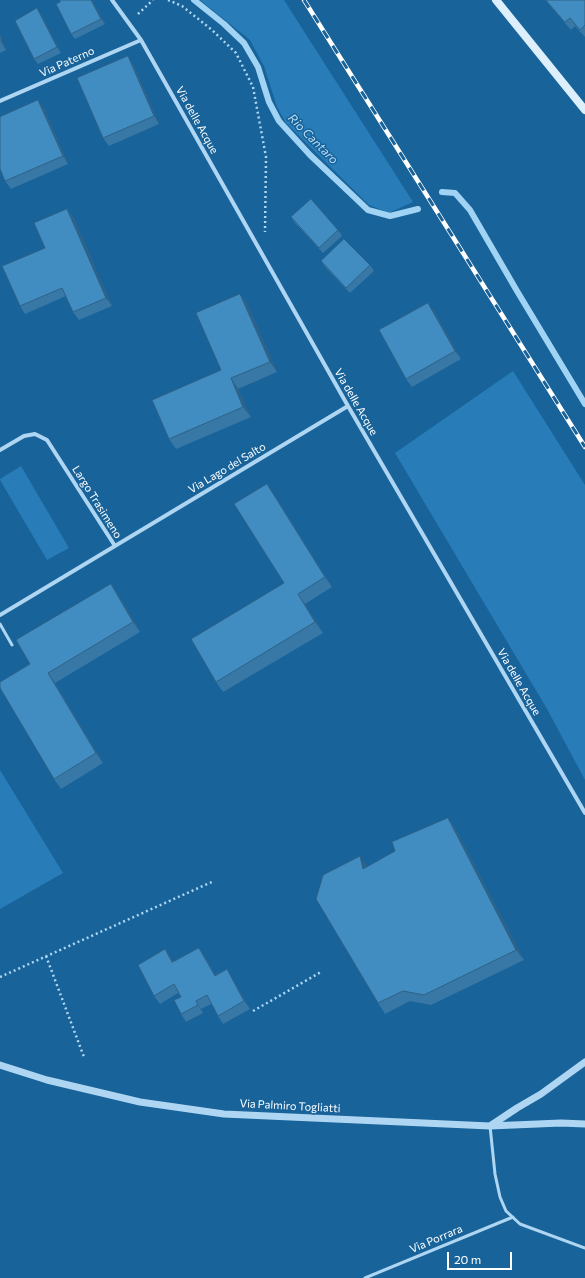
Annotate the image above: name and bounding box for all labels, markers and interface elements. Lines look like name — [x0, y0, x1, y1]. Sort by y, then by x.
street label: Via Paterno — [38, 44, 96, 80]
street label: Via delle Acque — [173, 84, 221, 156]
water label: Rio Cantaro — [285, 111, 341, 167]
street label: Via delle Acque — [332, 366, 380, 438]
street label: Via Lago del Salto — [186, 440, 268, 496]
street label: Largo Trasimeno — [69, 463, 125, 541]
street label: Via delle Acque — [495, 646, 543, 718]
street label: Via Palmiro Togliatti — [239, 1097, 341, 1115]
street label: Via Porrara — [408, 1222, 464, 1256]
scale bar — [449, 1244, 514, 1270]
text: 20 m — [454, 1252, 481, 1266]

